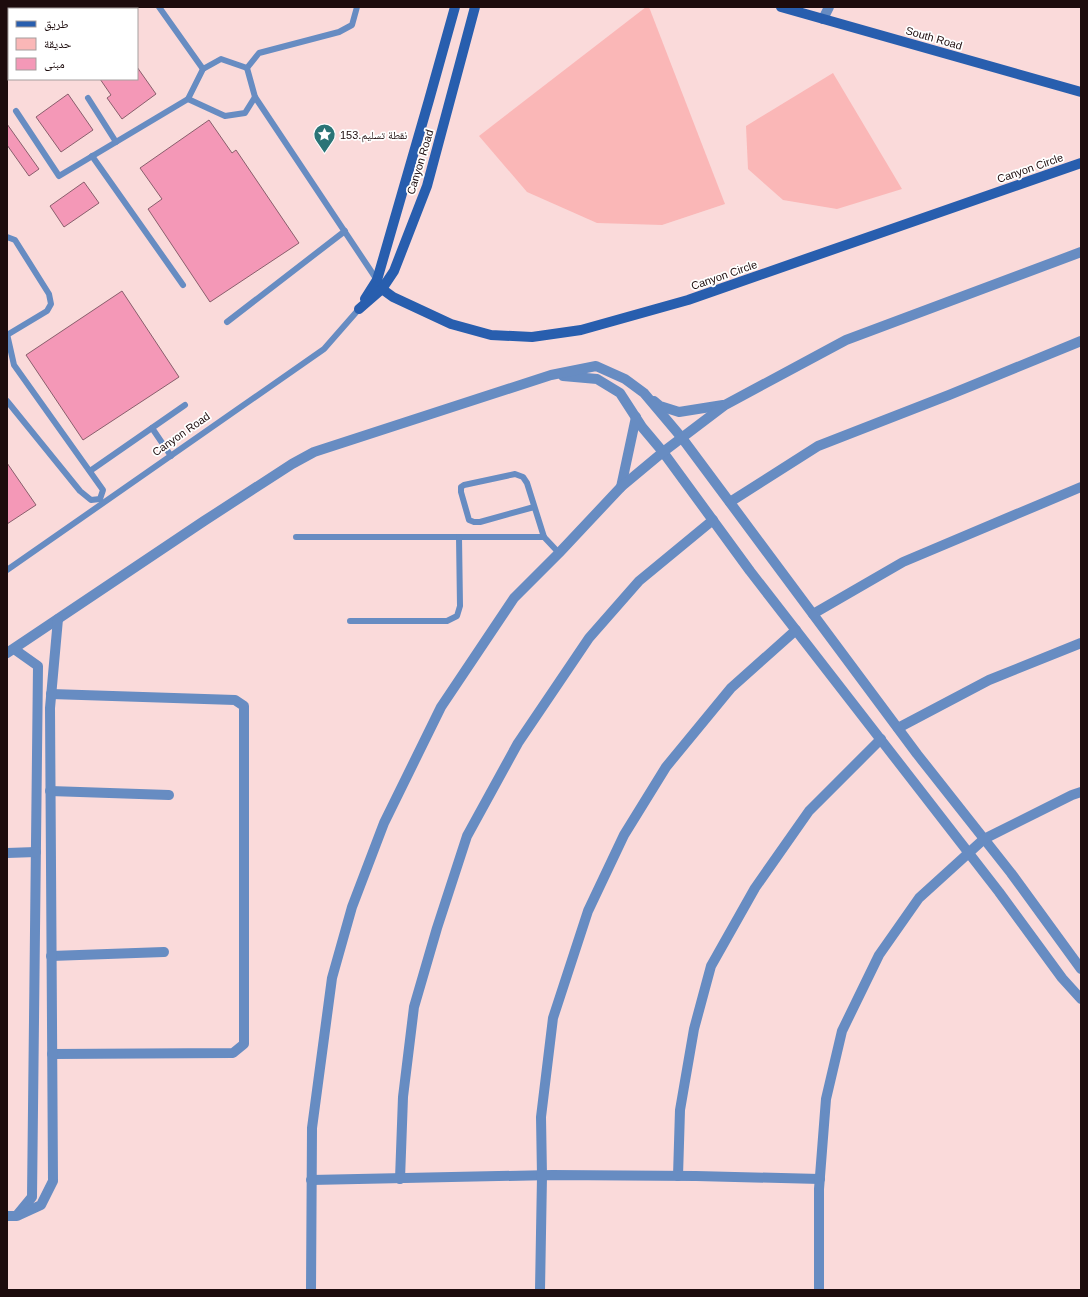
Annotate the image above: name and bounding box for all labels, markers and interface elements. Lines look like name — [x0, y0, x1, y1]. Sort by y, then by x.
legend — [8, 8, 138, 80]
text: طريق — [44, 17, 69, 31]
street label: South Road — [904, 24, 964, 52]
text: حديقة — [44, 37, 72, 51]
text: مبنى — [44, 57, 65, 71]
place icon: نقطة تسليم.153 — [311, 122, 337, 155]
street label: Canyon Road — [404, 128, 436, 196]
place label: نقطة تسليم.153 — [340, 129, 407, 143]
street label: Canyon Circle — [995, 151, 1065, 185]
street label: Canyon Circle — [689, 258, 759, 292]
street label: Canyon Road — [150, 410, 212, 458]

